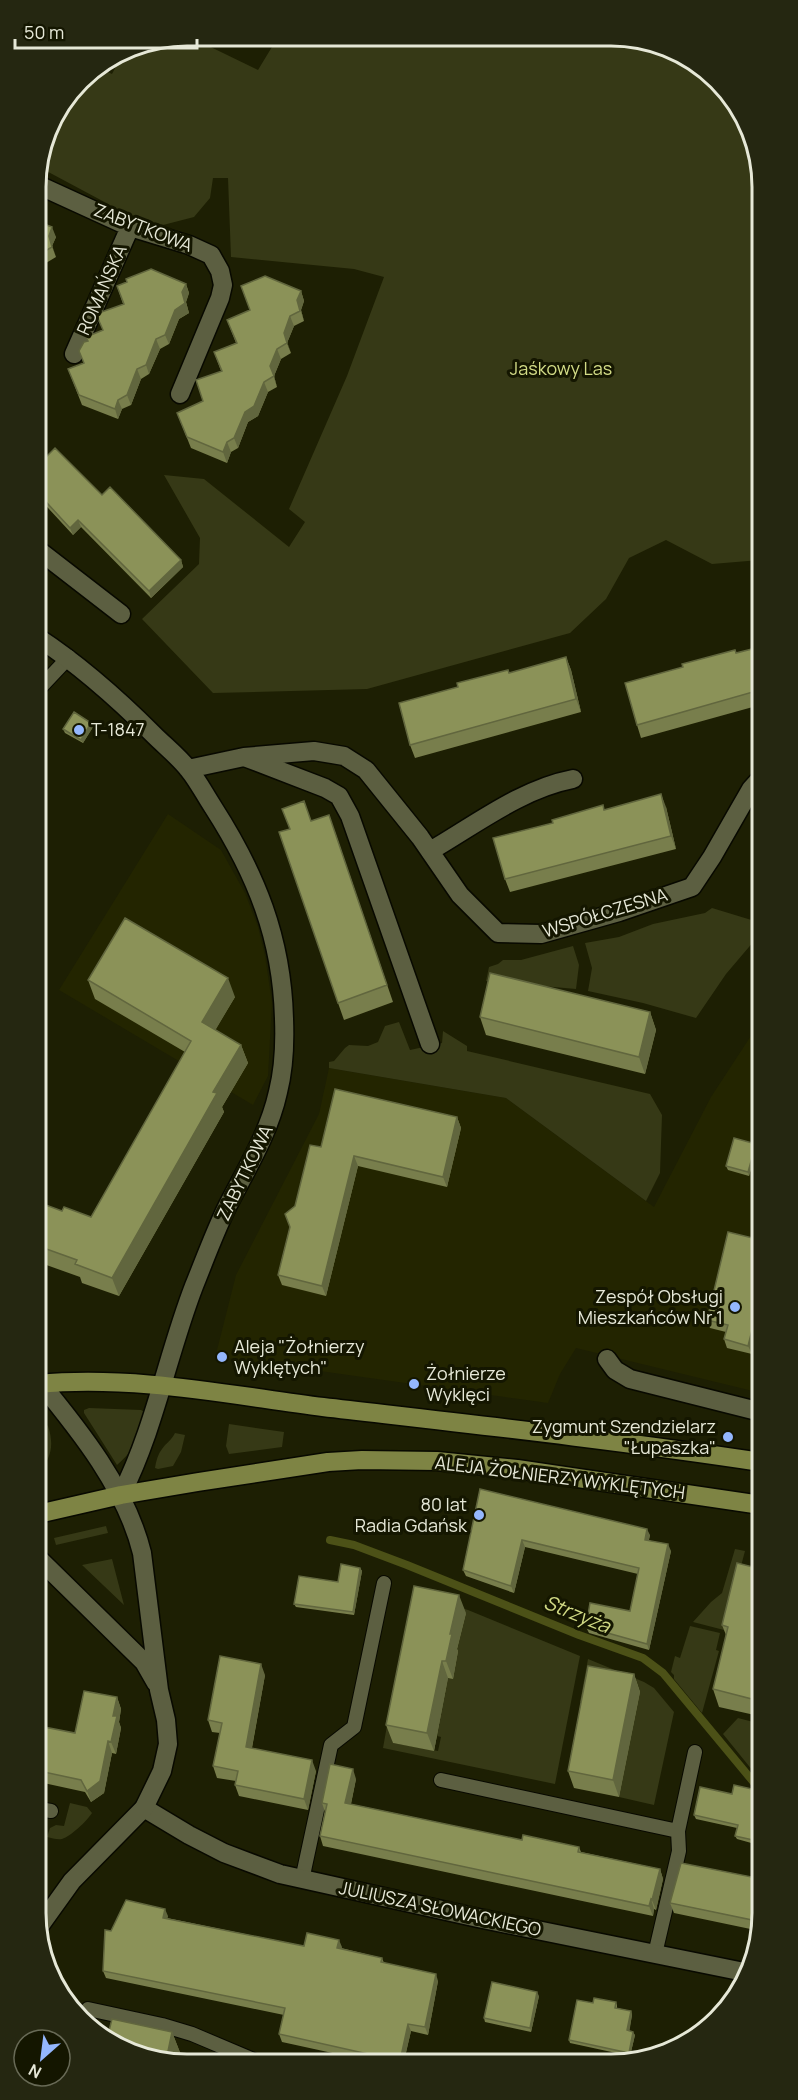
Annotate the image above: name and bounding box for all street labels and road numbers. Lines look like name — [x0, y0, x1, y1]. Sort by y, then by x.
street label: ZABYTKOWA — [91, 197, 197, 257]
street label: ROMAŃSKA — [71, 240, 132, 339]
street label: WSPÓŁCZESNA — [539, 881, 671, 942]
street label: ZABYTKOWA — [211, 1120, 278, 1224]
street label: ALEJA ŻOŁNIERZY WYKLĘTYCH — [434, 1450, 687, 1504]
street label: JULIUSZA SŁOWACKIEGO — [337, 1875, 543, 1941]

